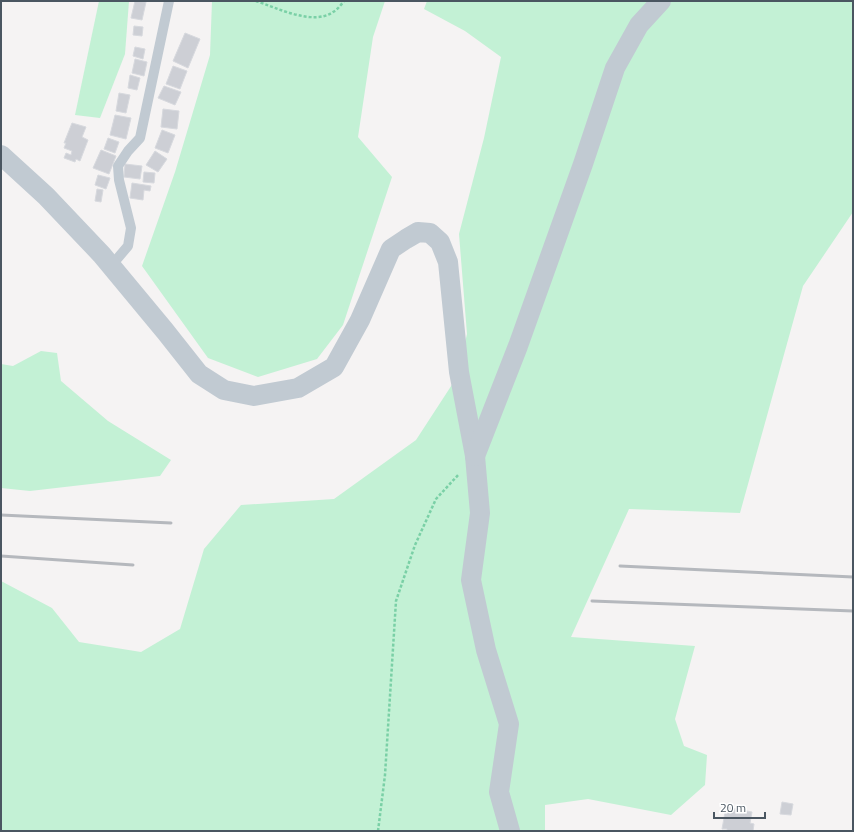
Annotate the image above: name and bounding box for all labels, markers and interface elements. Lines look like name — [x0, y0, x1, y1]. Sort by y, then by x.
scale bar — [714, 794, 765, 820]
text: 20 m — [720, 798, 746, 817]

